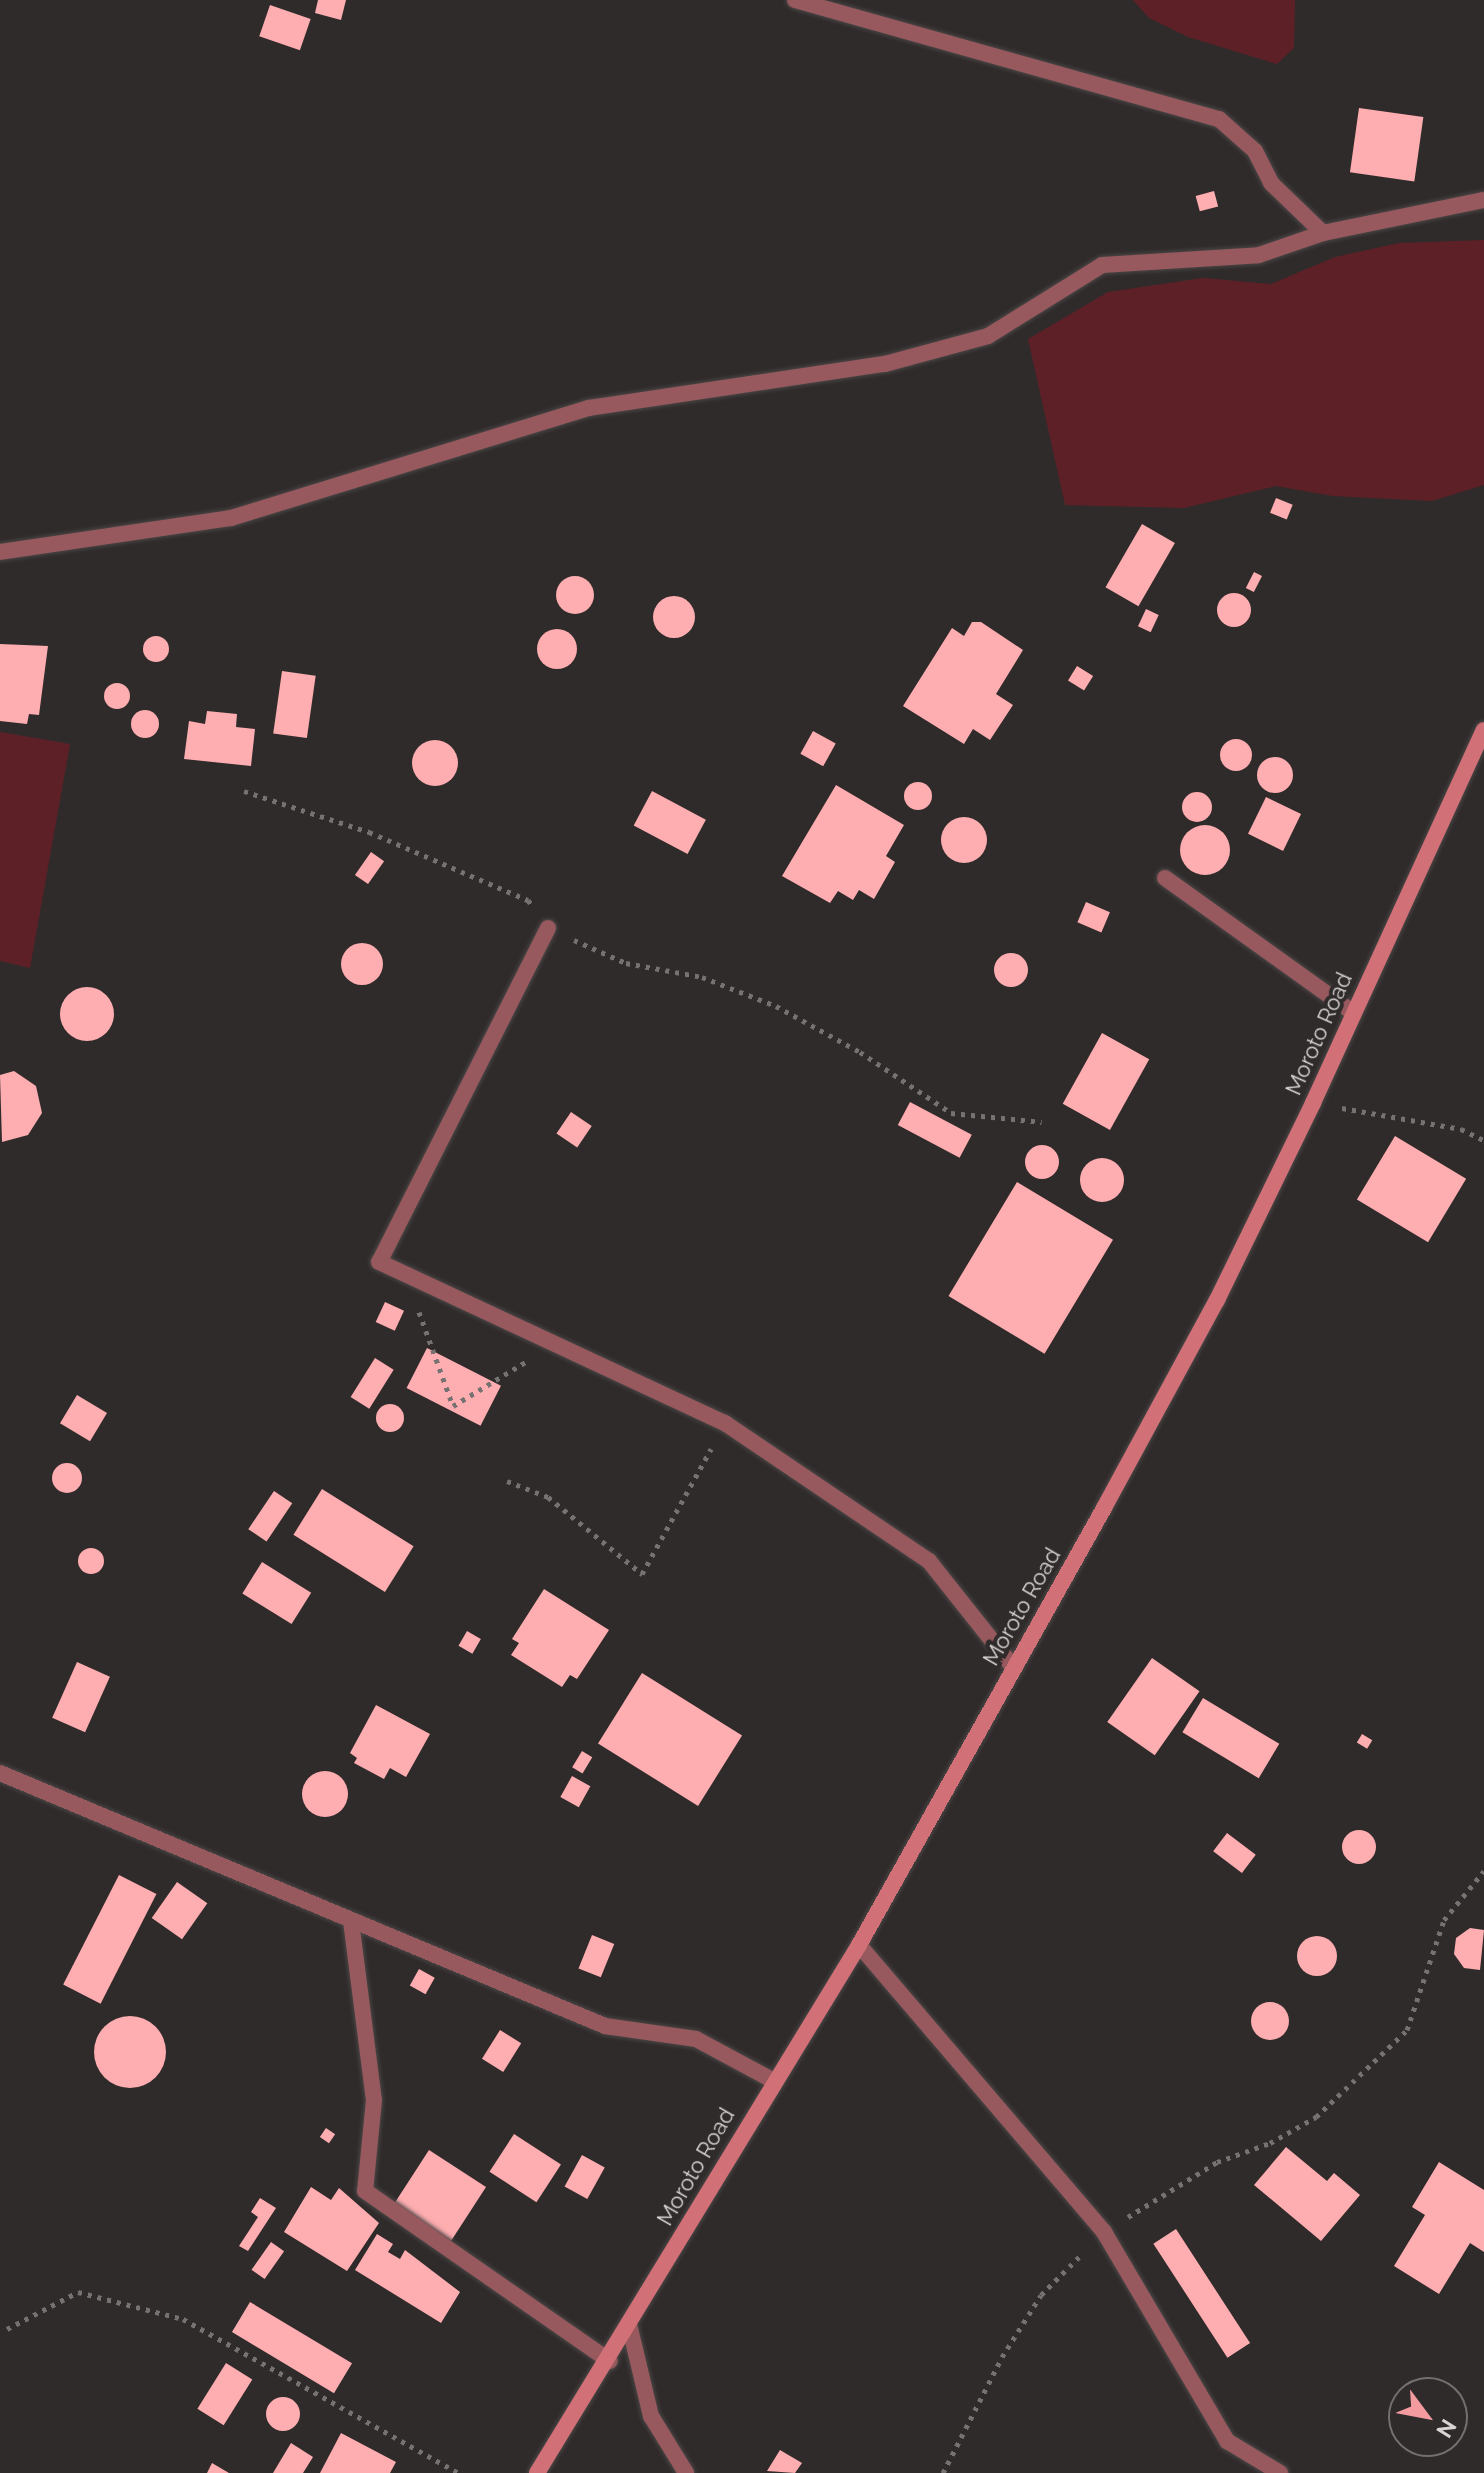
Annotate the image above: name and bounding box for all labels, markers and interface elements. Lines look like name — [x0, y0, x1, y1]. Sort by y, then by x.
street label: Moroto Road — [1280, 969, 1358, 1099]
street label: Moroto Road — [978, 1544, 1066, 1670]
street label: Moroto Road — [652, 2104, 740, 2230]
north arrow — [1388, 2377, 1468, 2457]
text: N — [1431, 2415, 1462, 2443]

